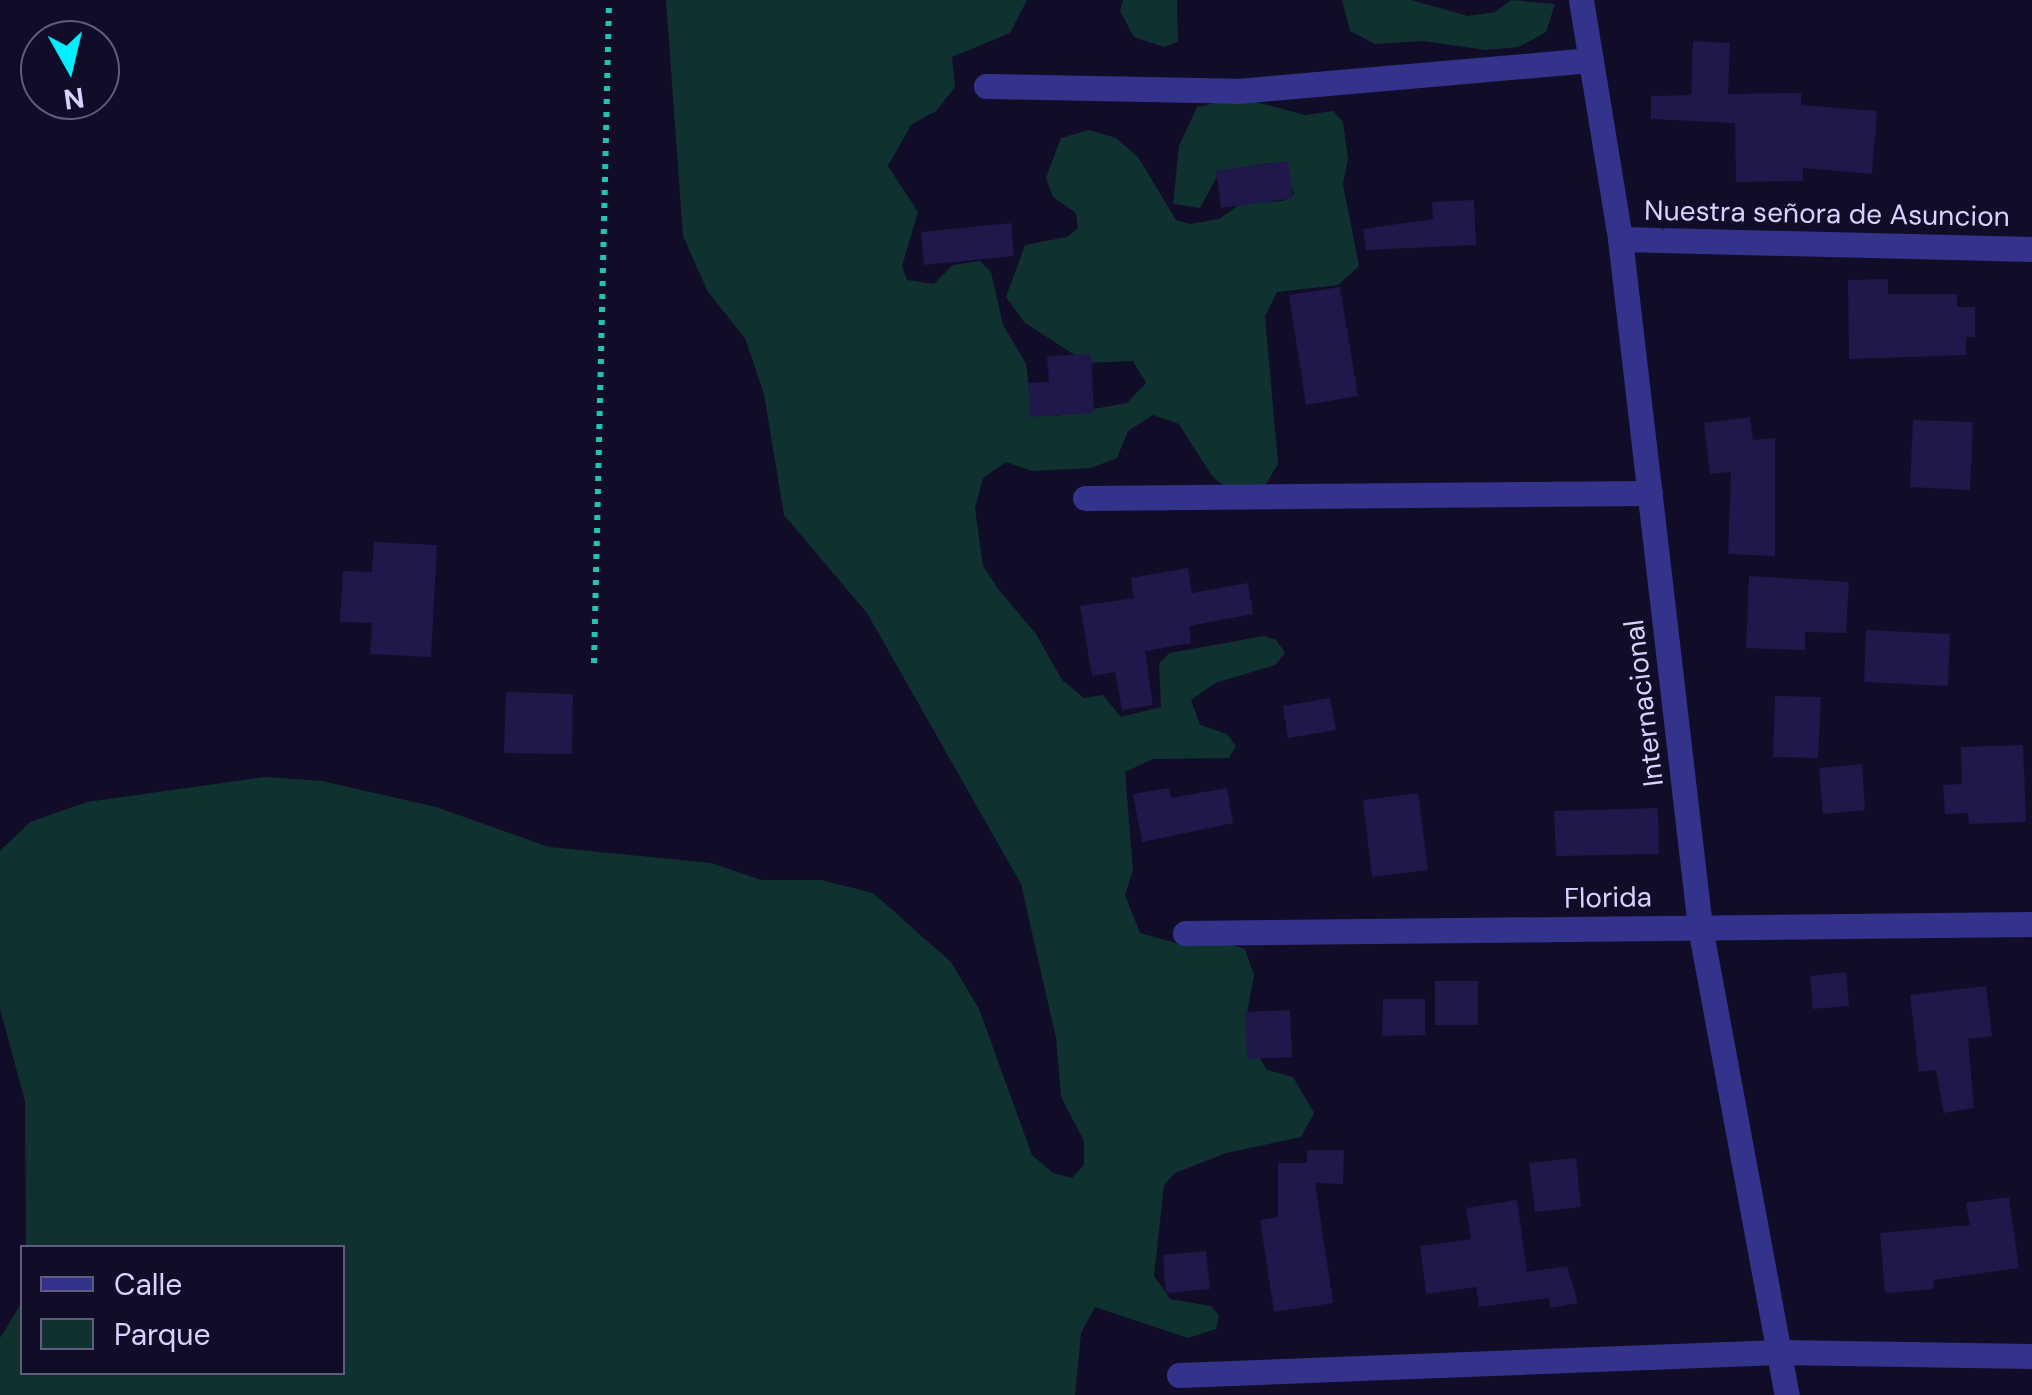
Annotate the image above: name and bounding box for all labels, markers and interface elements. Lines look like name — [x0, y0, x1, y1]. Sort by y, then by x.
north arrow — [20, 20, 120, 120]
text: N — [61, 78, 87, 118]
street label: Nuestra señora de Asuncion — [1644, 194, 2010, 234]
street label: Internacional — [1617, 618, 1671, 788]
street label: Florida — [1564, 880, 1652, 916]
legend — [20, 1245, 345, 1375]
text: Calle — [114, 1265, 182, 1304]
text: Parque — [114, 1315, 211, 1354]

